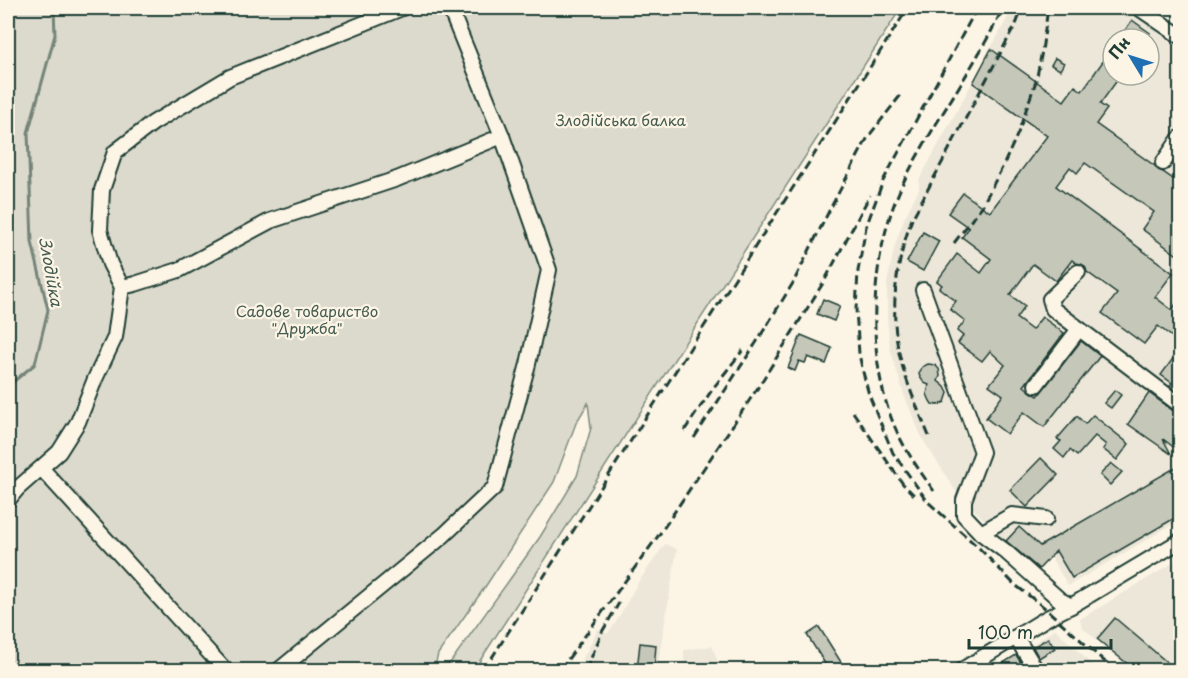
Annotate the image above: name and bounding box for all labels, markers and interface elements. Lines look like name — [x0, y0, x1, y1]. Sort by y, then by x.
north arrow — [1101, 27, 1161, 87]
text: Пн — [1102, 31, 1135, 64]
park label: Злодійська балка — [555, 108, 687, 131]
water label: Злодійка — [34, 236, 70, 309]
park label: Садове товариство "Дружба" — [236, 299, 378, 339]
scale bar — [969, 612, 1112, 650]
text: 100 m — [978, 618, 1033, 645]

